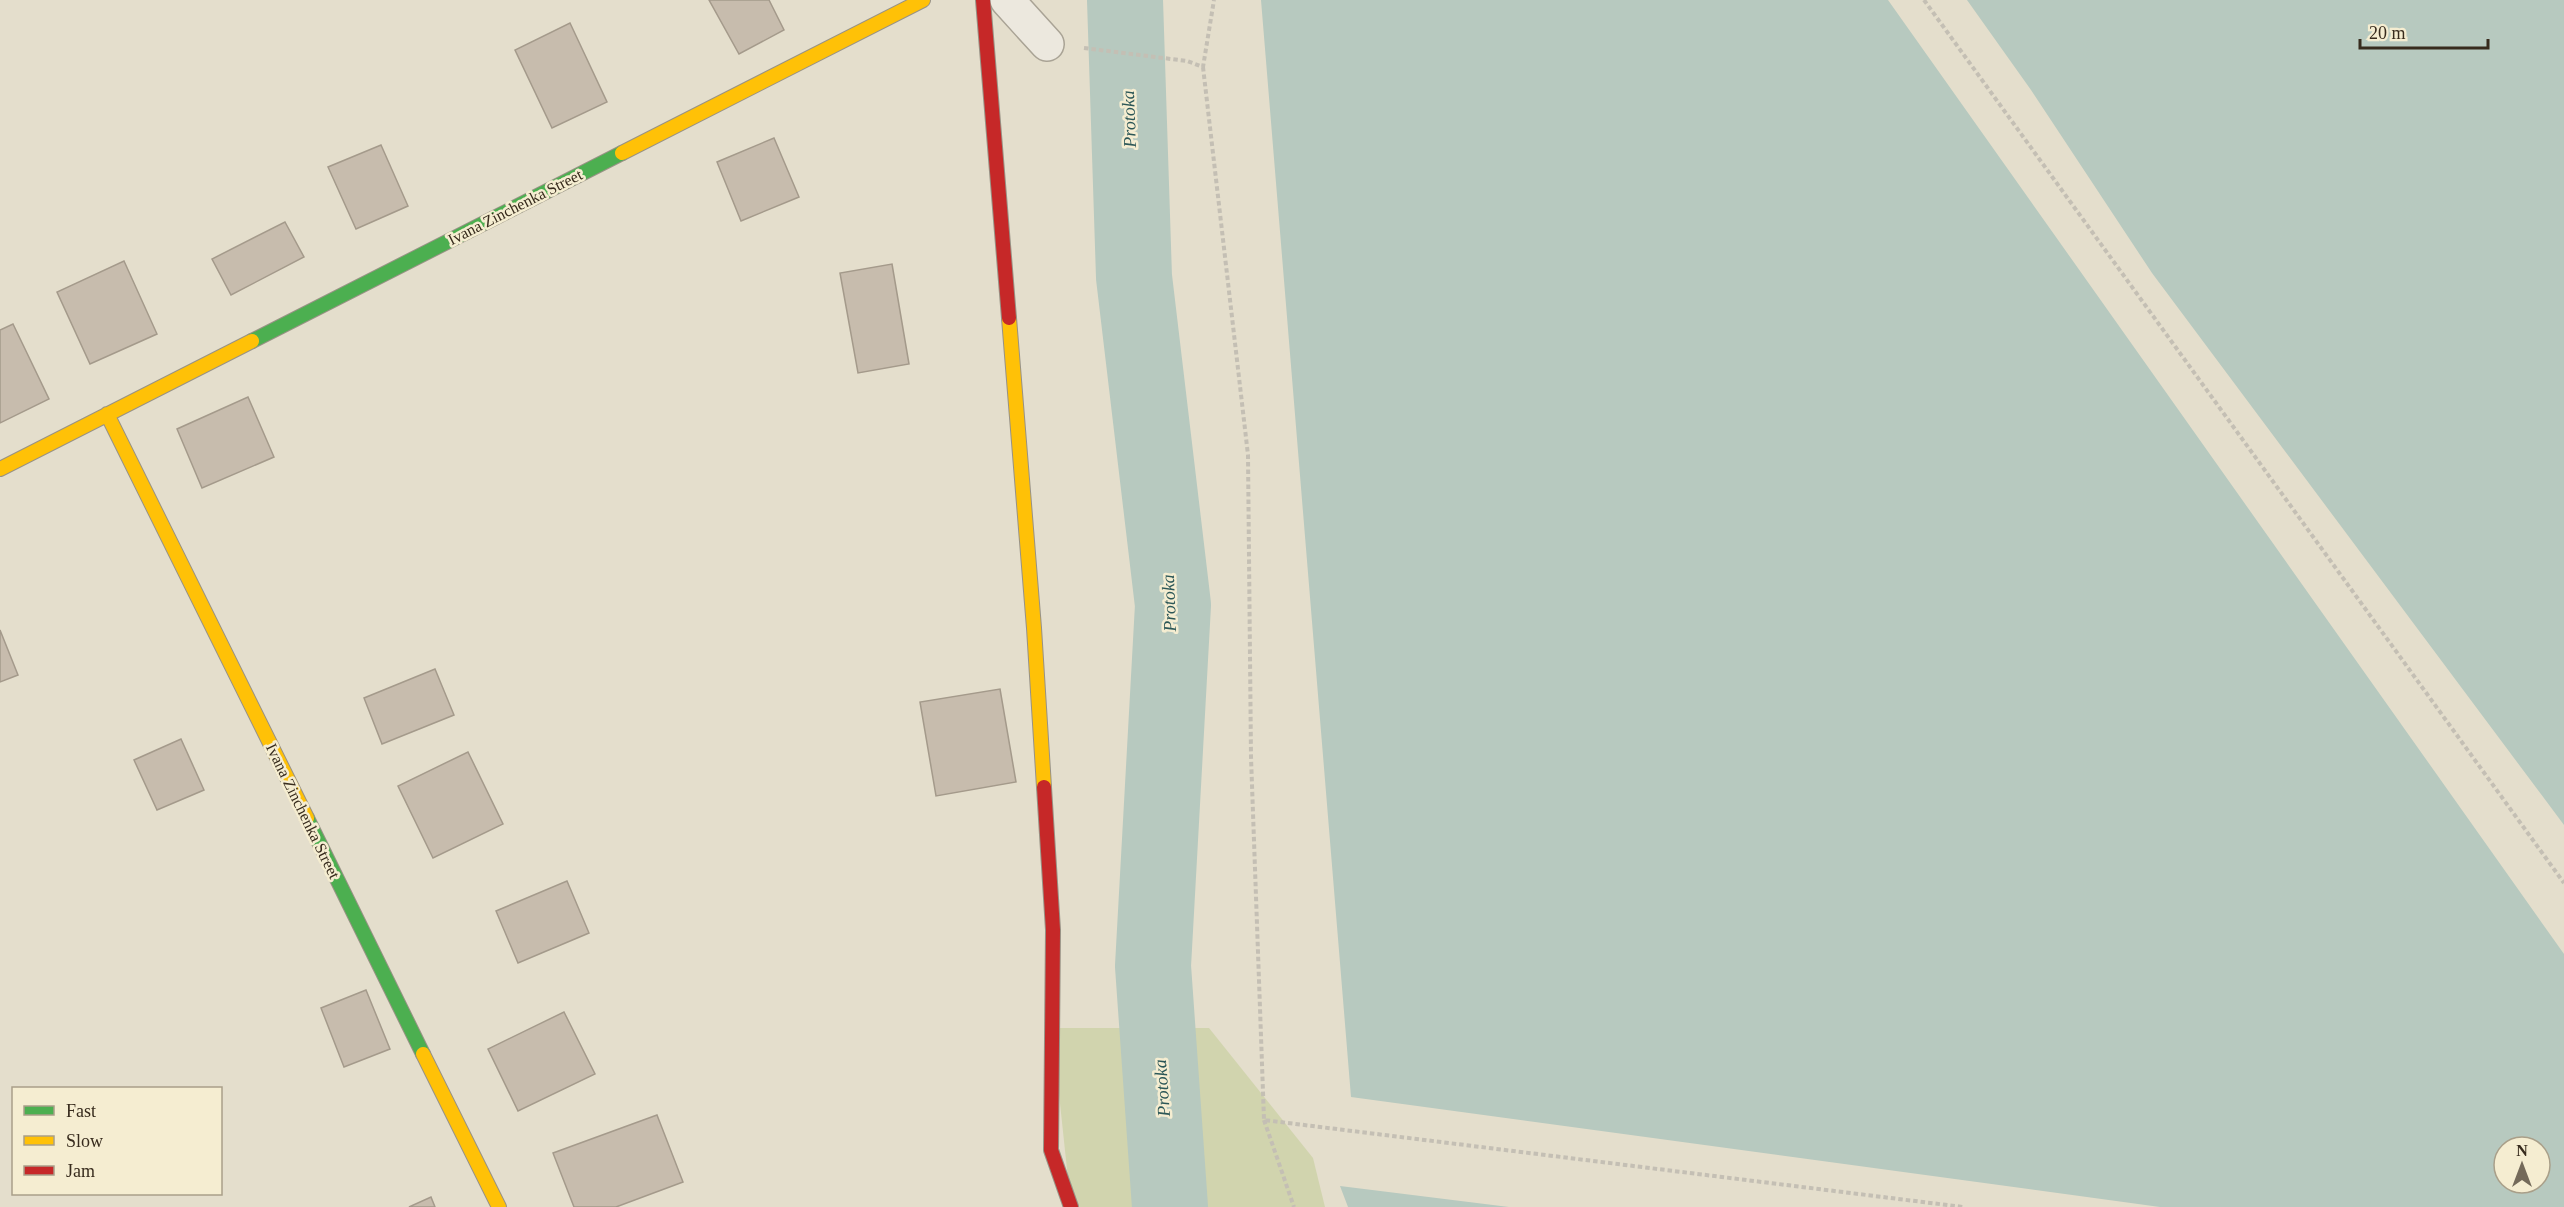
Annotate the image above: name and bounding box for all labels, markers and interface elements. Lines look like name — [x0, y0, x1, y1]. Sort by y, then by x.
scale bar — [2360, 12, 2488, 50]
text: 20 m — [2369, 23, 2406, 43]
water label: Protoka — [1118, 90, 1140, 149]
street label: Ivana Zinchenka Street — [445, 165, 585, 248]
water label: Protoka — [1158, 574, 1180, 633]
street label: Ivana Zinchenka Street — [263, 741, 343, 882]
water label: Protoka — [1150, 1059, 1174, 1118]
legend — [12, 1087, 222, 1195]
text: Fast — [66, 1101, 96, 1121]
text: Slow — [66, 1131, 103, 1151]
north arrow — [2492, 1135, 2552, 1195]
text: N — [2516, 1142, 2528, 1159]
text: Jam — [66, 1161, 95, 1181]

